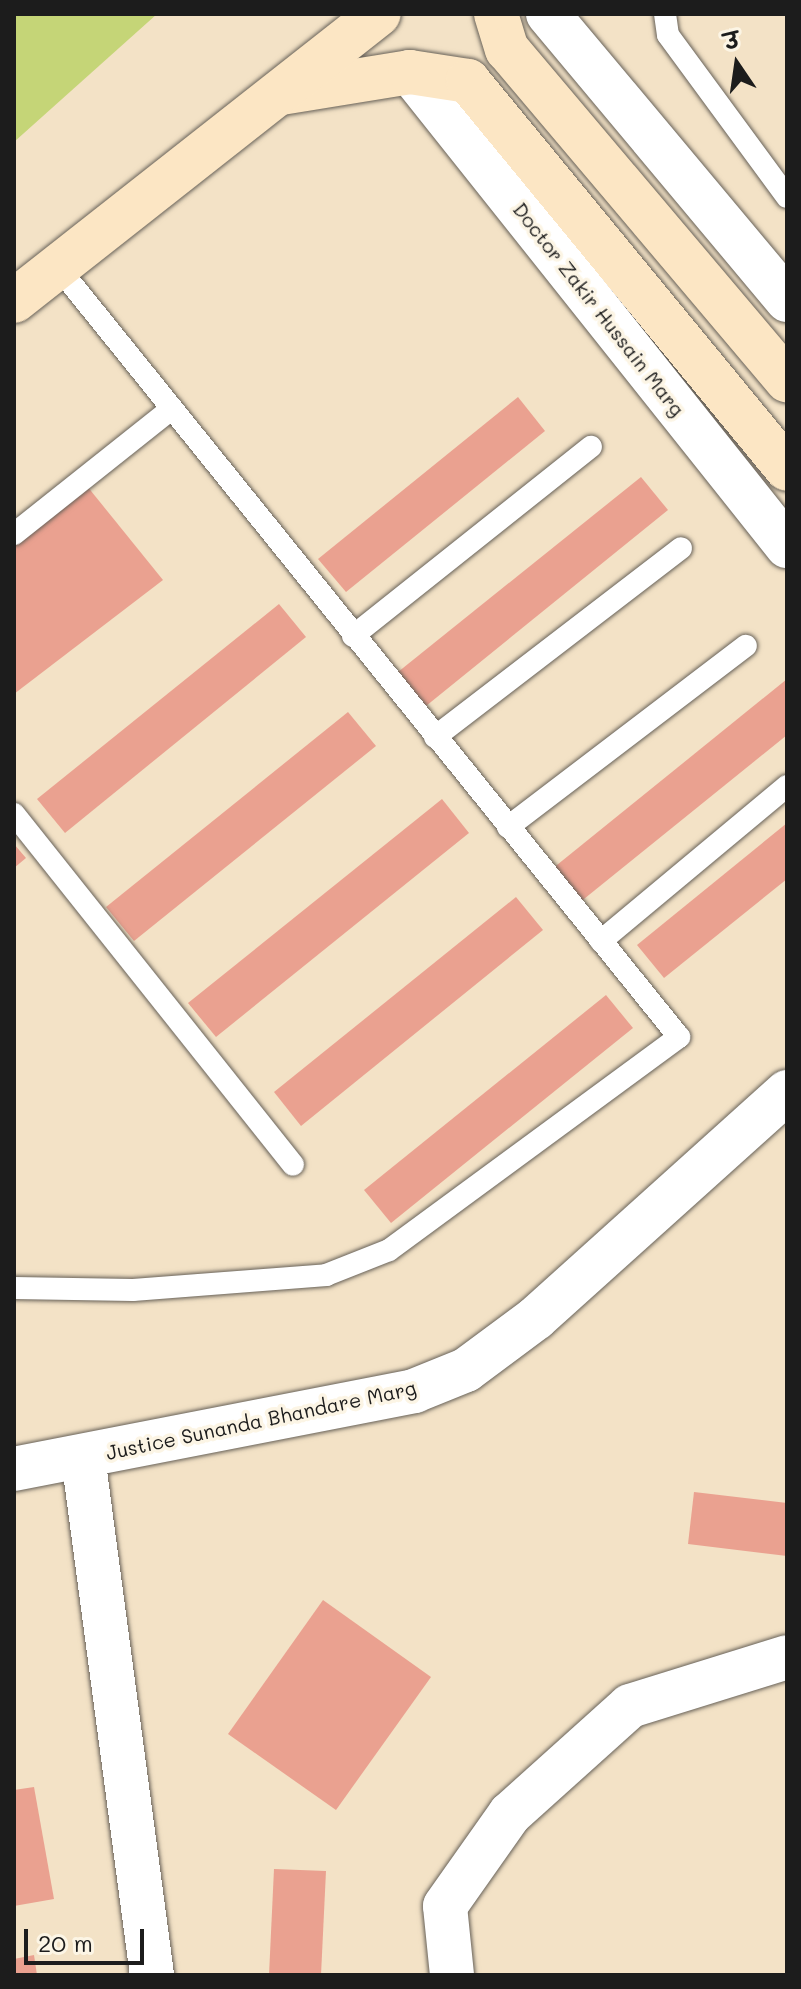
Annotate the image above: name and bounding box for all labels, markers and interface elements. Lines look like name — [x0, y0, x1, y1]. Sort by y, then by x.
north arrow — [697, 24, 777, 104]
text: उ — [721, 24, 742, 56]
street label: Doctor Zakir Hussain Marg — [508, 197, 690, 421]
street label: Justice Sunanda Bhandare Marg — [104, 1375, 418, 1465]
scale bar — [28, 1913, 148, 1963]
text: 20 m — [38, 1927, 93, 1958]

